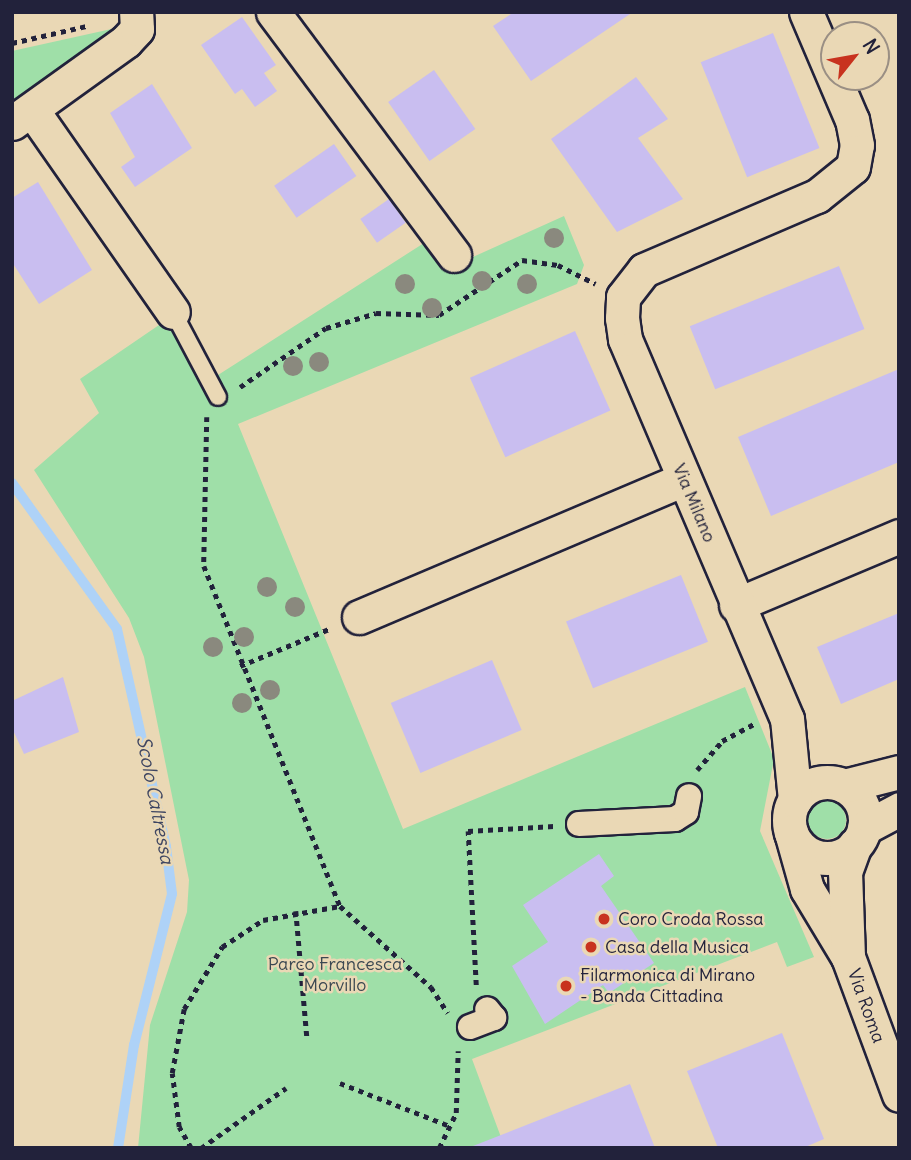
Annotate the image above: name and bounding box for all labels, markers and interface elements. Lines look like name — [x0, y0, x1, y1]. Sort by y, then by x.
north arrow — [820, 21, 890, 91]
text: N — [858, 34, 885, 58]
street label: Via Milano — [668, 460, 720, 546]
water label: Scolo Caltressa — [131, 734, 179, 866]
place label: Coro Croda Rossa — [618, 908, 764, 930]
marker: Coro Croda Rossa — [596, 911, 612, 927]
place label: Casa della Musica — [605, 936, 749, 958]
marker: Casa della Musica — [583, 939, 599, 955]
park label: Parco Francesca Morvillo — [268, 954, 402, 996]
place label: Filarmonica di Mirano - Banda Cittadina — [580, 965, 755, 1007]
street label: Via Roma — [843, 966, 889, 1046]
marker: Filarmonica di Mirano - Banda Cittadina — [558, 978, 574, 994]

